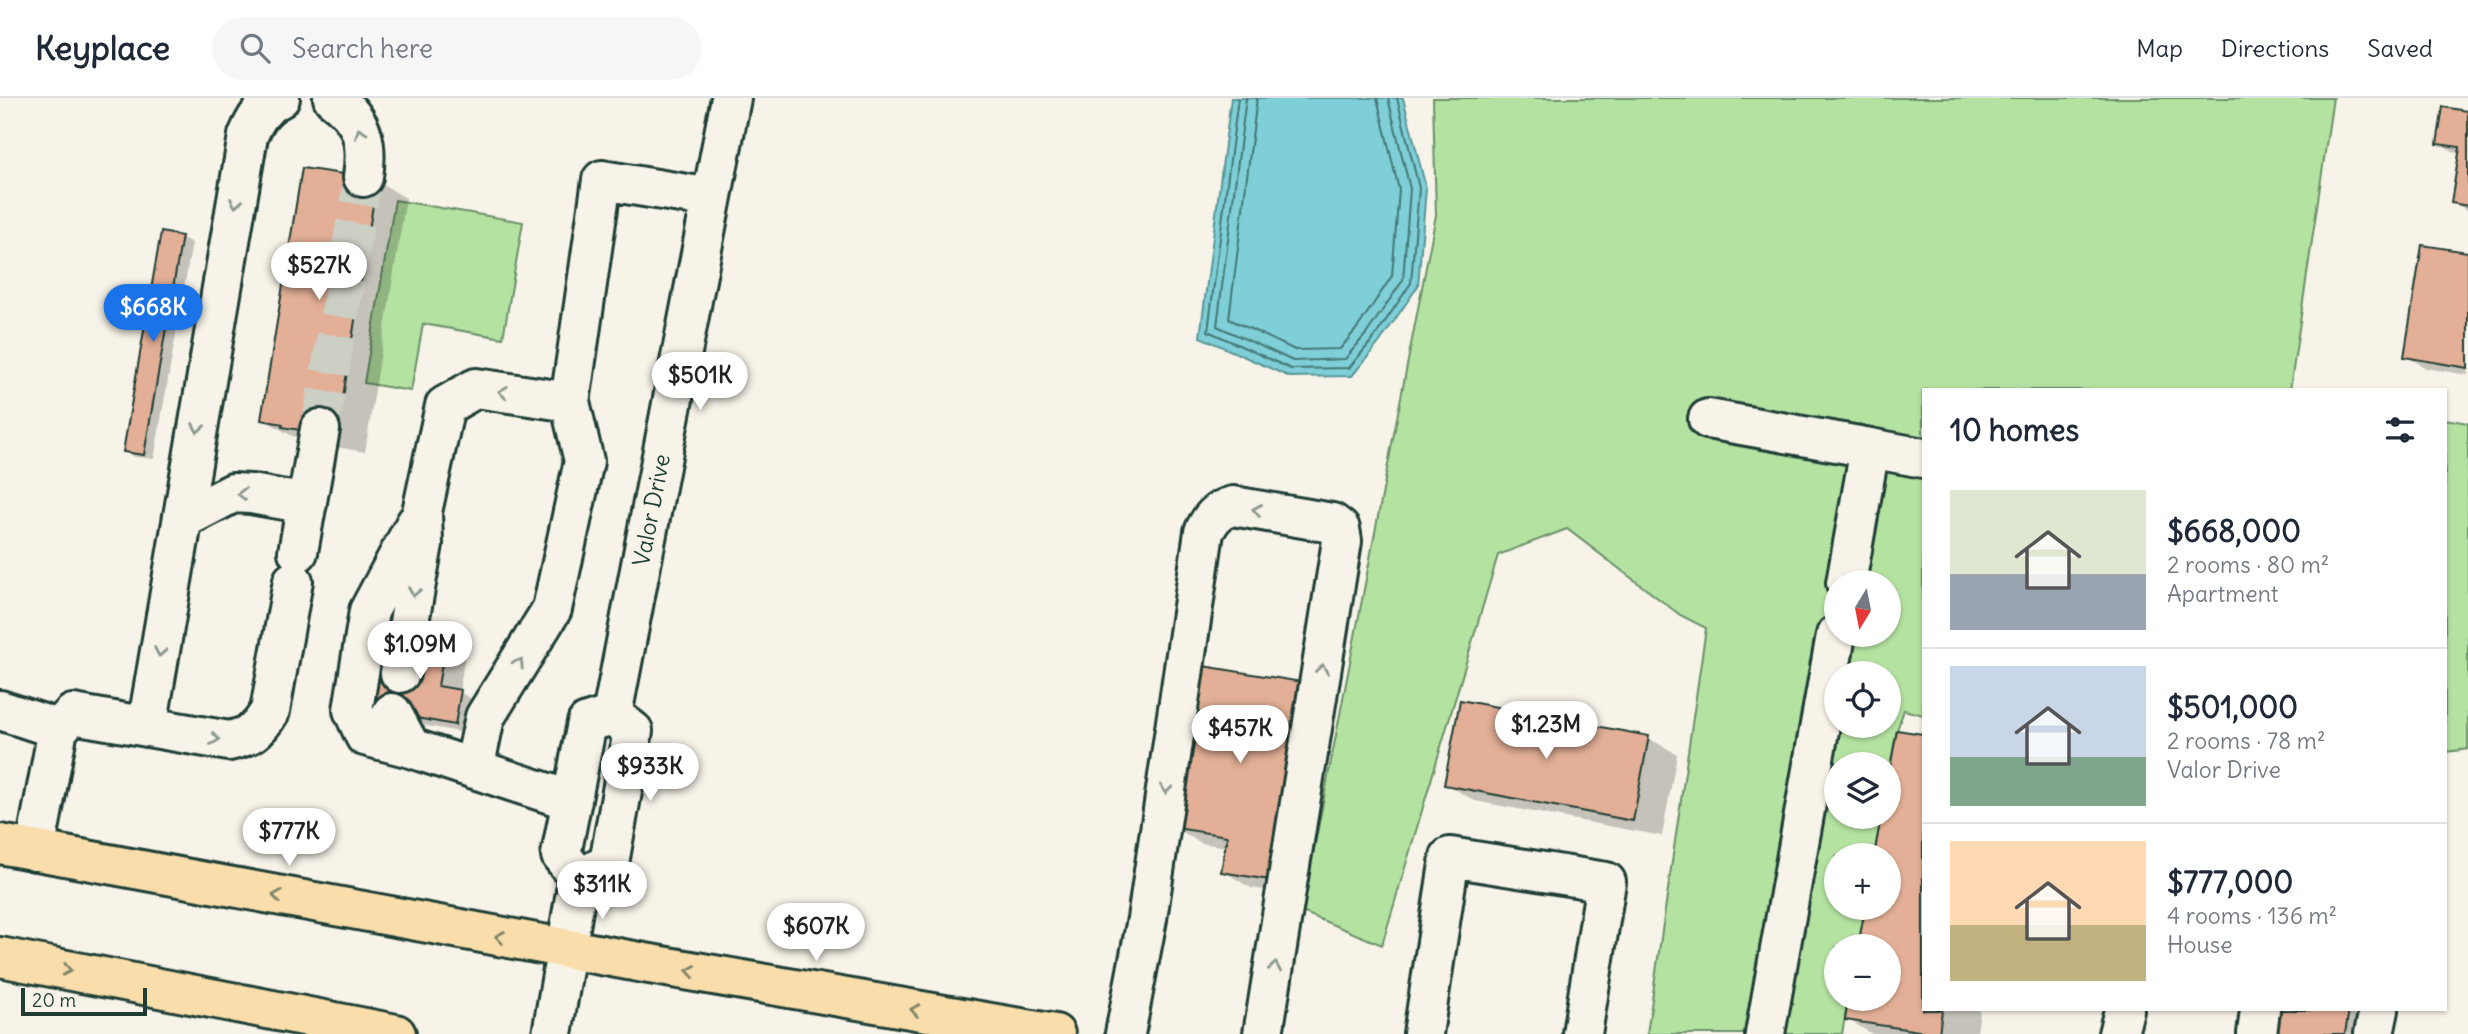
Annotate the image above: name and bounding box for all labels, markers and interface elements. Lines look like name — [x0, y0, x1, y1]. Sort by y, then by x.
search box — [212, 17, 702, 80]
text: Keyplace — [35, 27, 170, 69]
icon: search — [236, 29, 274, 67]
text: Search here — [292, 32, 433, 65]
text: Map — [2136, 33, 2183, 63]
text: Directions — [2221, 33, 2329, 63]
text: Saved — [2367, 33, 2433, 63]
one-way arrow — [355, 127, 369, 139]
one-way arrow — [229, 197, 244, 209]
pin: $527K — [270, 242, 368, 302]
text: $527K — [287, 250, 351, 279]
pin: $668K — [104, 285, 202, 344]
text: $668K — [120, 292, 186, 321]
pin: $501K — [651, 352, 749, 412]
text: $501K — [668, 360, 732, 389]
one-way arrow — [497, 384, 508, 399]
text: 10 homes — [1950, 411, 2079, 449]
icon: filters — [2381, 411, 2419, 449]
one-way arrow — [191, 422, 206, 434]
street label: Valor Drive — [626, 451, 676, 569]
one-way arrow — [237, 486, 247, 502]
one-way arrow — [1251, 504, 1263, 519]
text: $668,000 — [2167, 512, 2301, 550]
icon: home — [2006, 518, 2090, 602]
text: 2 rooms · 80 m² — [2167, 550, 2329, 579]
north arrow — [1824, 570, 1900, 648]
map controls — [1824, 570, 1901, 1011]
text: Apartment — [2167, 579, 2279, 608]
one-way arrow — [407, 586, 422, 598]
pin: $1.09M — [363, 622, 477, 681]
text: $1.09M — [383, 629, 457, 658]
one-way arrow — [153, 646, 168, 658]
one-way arrow — [510, 658, 523, 671]
button: locate — [1824, 661, 1901, 738]
one-way arrow — [1314, 664, 1329, 675]
text: $501,000 — [2167, 688, 2298, 726]
icon: home — [2006, 694, 2090, 778]
pin: $1.23M — [1489, 702, 1603, 761]
pin: $457K — [1191, 706, 1289, 765]
text: $1.23M — [1511, 709, 1581, 738]
text: $457K — [1208, 713, 1272, 742]
text: 2 rooms · 78 m² — [2167, 726, 2326, 755]
one-way arrow — [208, 730, 220, 745]
pin: $933K — [601, 744, 699, 803]
text: $933K — [617, 751, 683, 780]
button: layers — [1824, 752, 1901, 829]
text: Valor Drive — [2167, 755, 2281, 784]
one-way arrow — [1159, 783, 1174, 795]
pin: $777K — [240, 808, 338, 868]
text: $777K — [259, 816, 319, 845]
button: + — [1824, 843, 1901, 920]
pin: $311K — [553, 862, 651, 921]
text: $777,000 — [2167, 863, 2293, 901]
text: $311K — [573, 869, 631, 898]
icon: home — [2006, 869, 2090, 953]
one-way arrow — [271, 889, 283, 904]
text: 4 rooms · 136 m² — [2167, 901, 2337, 930]
pin: $607K — [767, 904, 865, 963]
text: $607K — [783, 911, 849, 940]
one-way arrow — [494, 930, 506, 945]
text: House — [2167, 930, 2233, 959]
button: − — [1824, 934, 1901, 1011]
one-way arrow — [1267, 961, 1282, 973]
one-way arrow — [61, 962, 73, 977]
one-way arrow — [685, 965, 697, 980]
scale bar — [21, 985, 147, 1017]
text: 20 m — [32, 988, 76, 1012]
one-way arrow — [909, 1003, 921, 1018]

